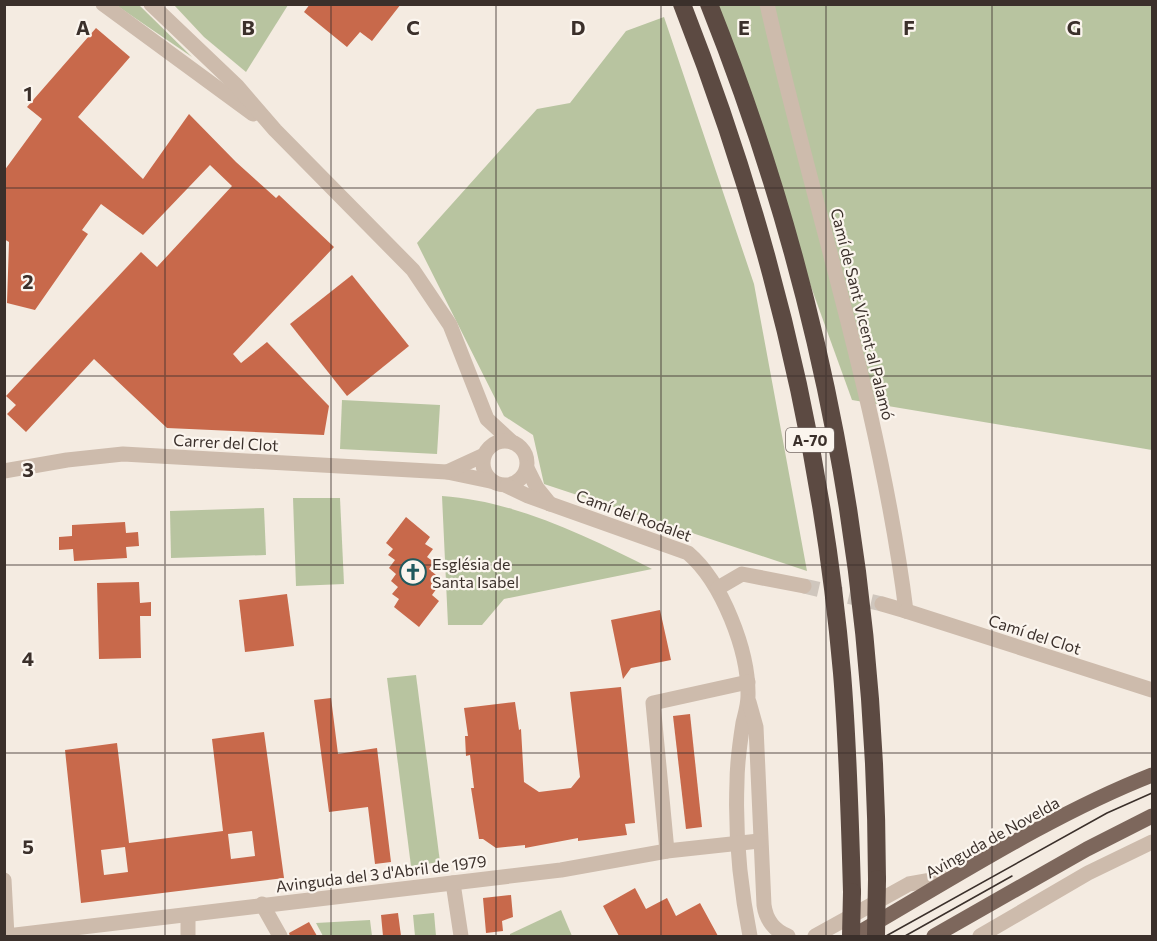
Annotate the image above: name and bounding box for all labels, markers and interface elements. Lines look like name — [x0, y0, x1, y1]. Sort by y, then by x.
text: A — [76, 15, 90, 39]
text: B — [241, 15, 255, 39]
text: C — [406, 15, 420, 39]
text: D — [571, 15, 585, 39]
text: E — [738, 15, 750, 39]
text: F — [903, 15, 915, 39]
text: G — [1067, 15, 1081, 39]
text: 1 — [23, 81, 33, 105]
street label: Camí de Sant Vicent al Palamó — [827, 206, 899, 422]
text: 2 — [22, 269, 34, 293]
road number: A-70 — [786, 428, 834, 452]
street label: Carrer del Clot — [173, 430, 280, 454]
text: 3 — [22, 457, 34, 481]
street label: Camí del Rodalet — [574, 485, 695, 545]
place label: Església de Santa Isabel — [432, 554, 519, 591]
church icon: Església de Santa Isabel — [398, 557, 428, 587]
street label: Camí del Clot — [986, 610, 1084, 658]
text: 4 — [22, 646, 34, 670]
street label: Avinguda de Novelda — [922, 792, 1062, 882]
text: 5 — [22, 834, 34, 858]
street label: Avinguda del 3 d'Abril de 1979 — [275, 851, 487, 895]

